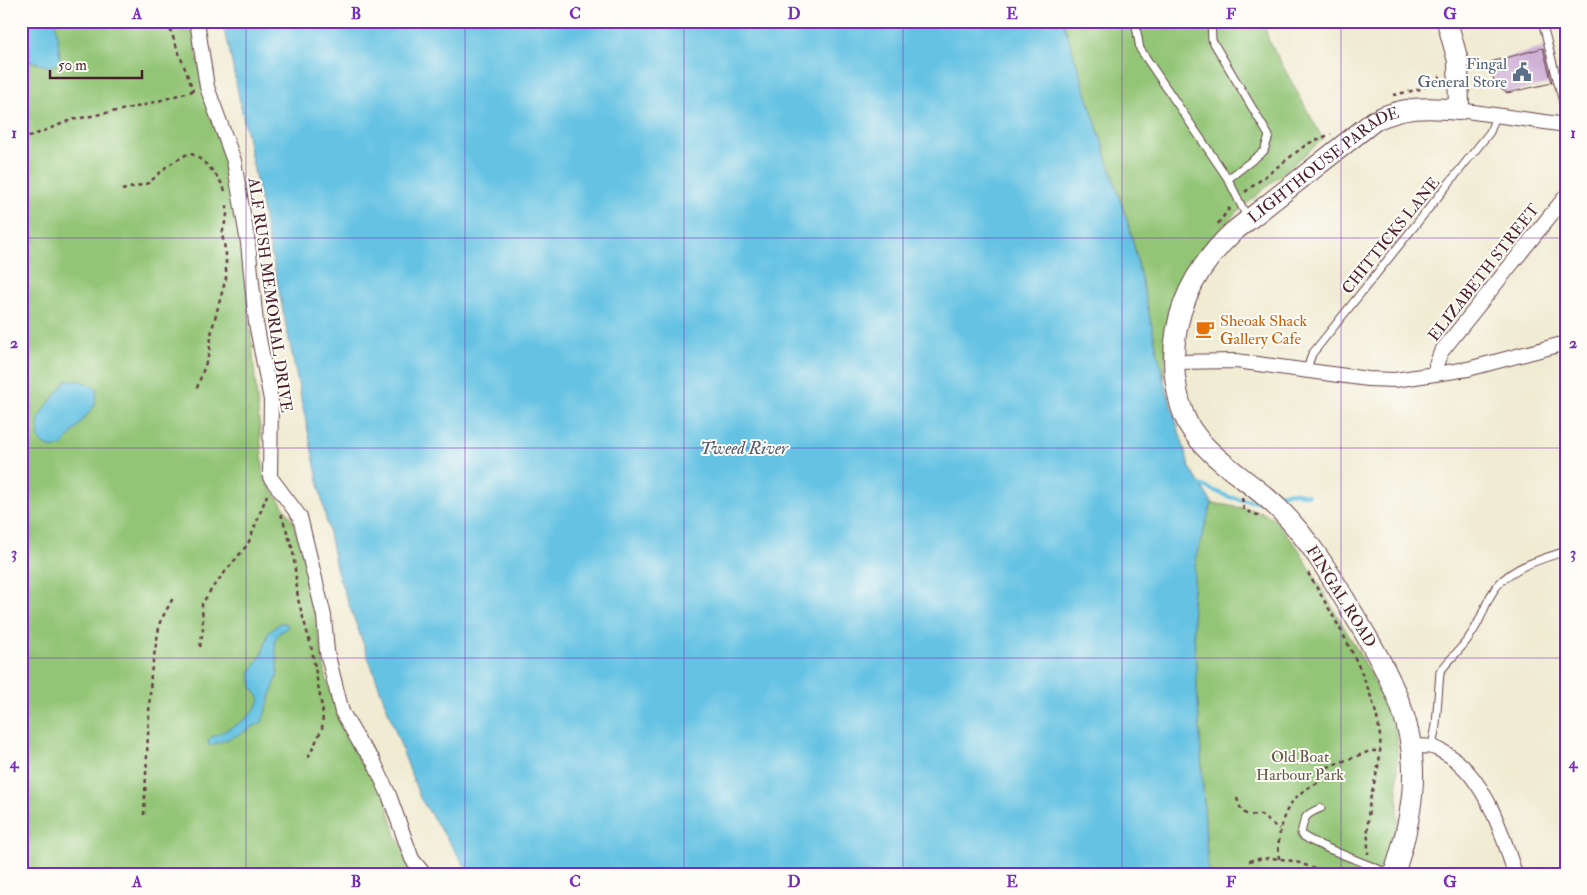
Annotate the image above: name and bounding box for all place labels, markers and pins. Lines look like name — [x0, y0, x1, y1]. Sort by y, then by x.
place label: Fingal General Store — [1418, 54, 1507, 92]
public building icon: Fingal General Store — [1511, 61, 1533, 83]
place label: Sheoak Shack Gallery Cafe — [1220, 311, 1308, 349]
cafe icon: Sheoak Shack Gallery Cafe — [1194, 318, 1216, 340]

